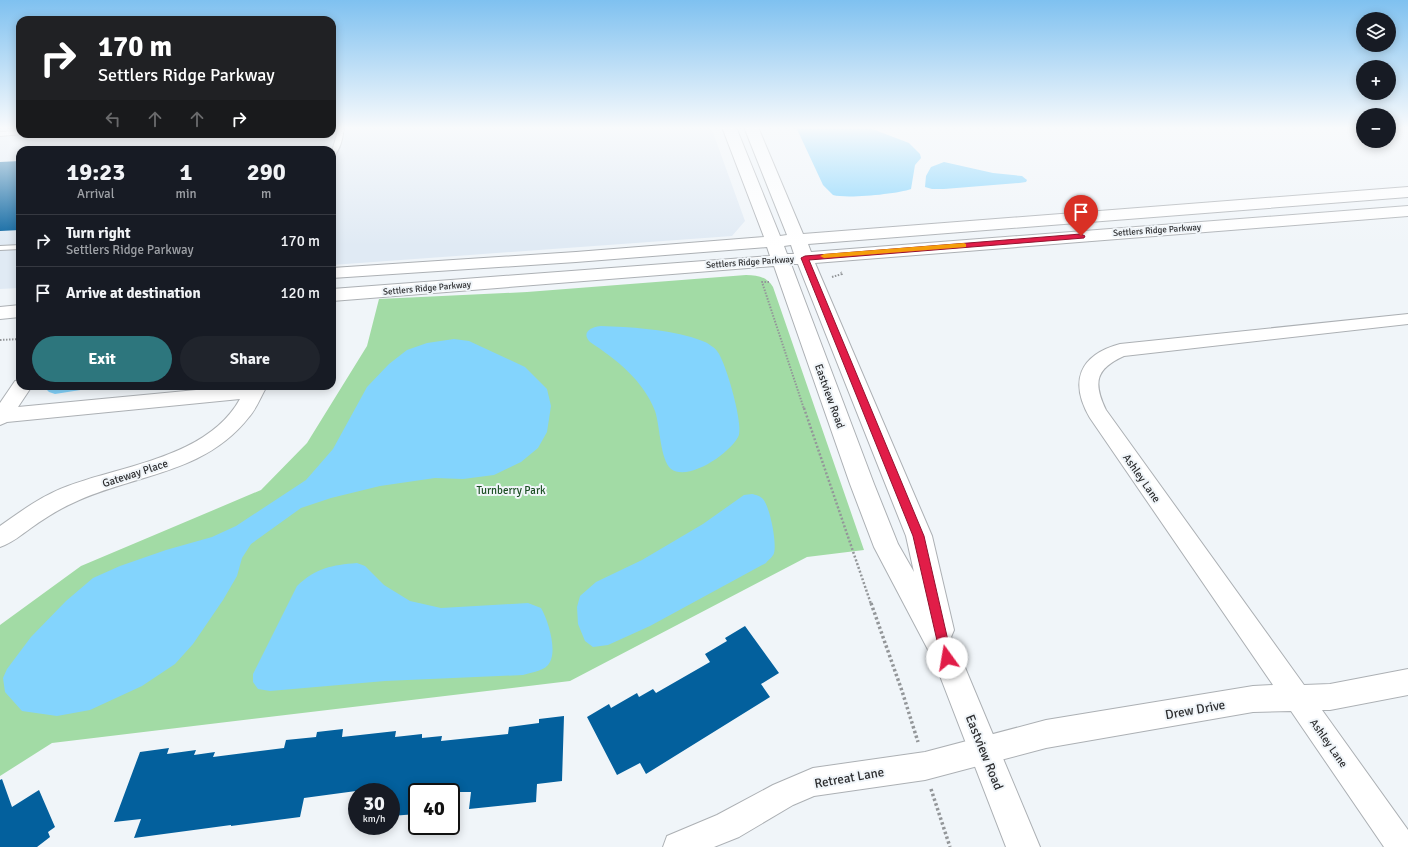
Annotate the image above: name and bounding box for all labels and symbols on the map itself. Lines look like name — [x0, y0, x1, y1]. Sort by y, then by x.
pin — [1064, 195, 1098, 236]
street label: Settlers Ridge Parkway — [1113, 222, 1202, 239]
street label: Settlers Ridge Parkway — [706, 254, 795, 271]
street label: Settlers Ridge Parkway — [383, 279, 472, 298]
street label: Eastview Road — [812, 362, 847, 430]
street label: Ashley Lane — [1120, 452, 1163, 505]
street label: Gateway Place — [101, 457, 170, 490]
park label: Turnberry Park — [477, 484, 546, 497]
position arrow — [926, 637, 968, 679]
street label: Drew Drive — [1164, 697, 1226, 723]
street label: Eastview Road — [962, 712, 1006, 793]
street label: Ashley Lane — [1307, 717, 1350, 770]
street label: Retreat Lane — [813, 764, 885, 792]
speed limit sign: 40 — [408, 783, 460, 835]

